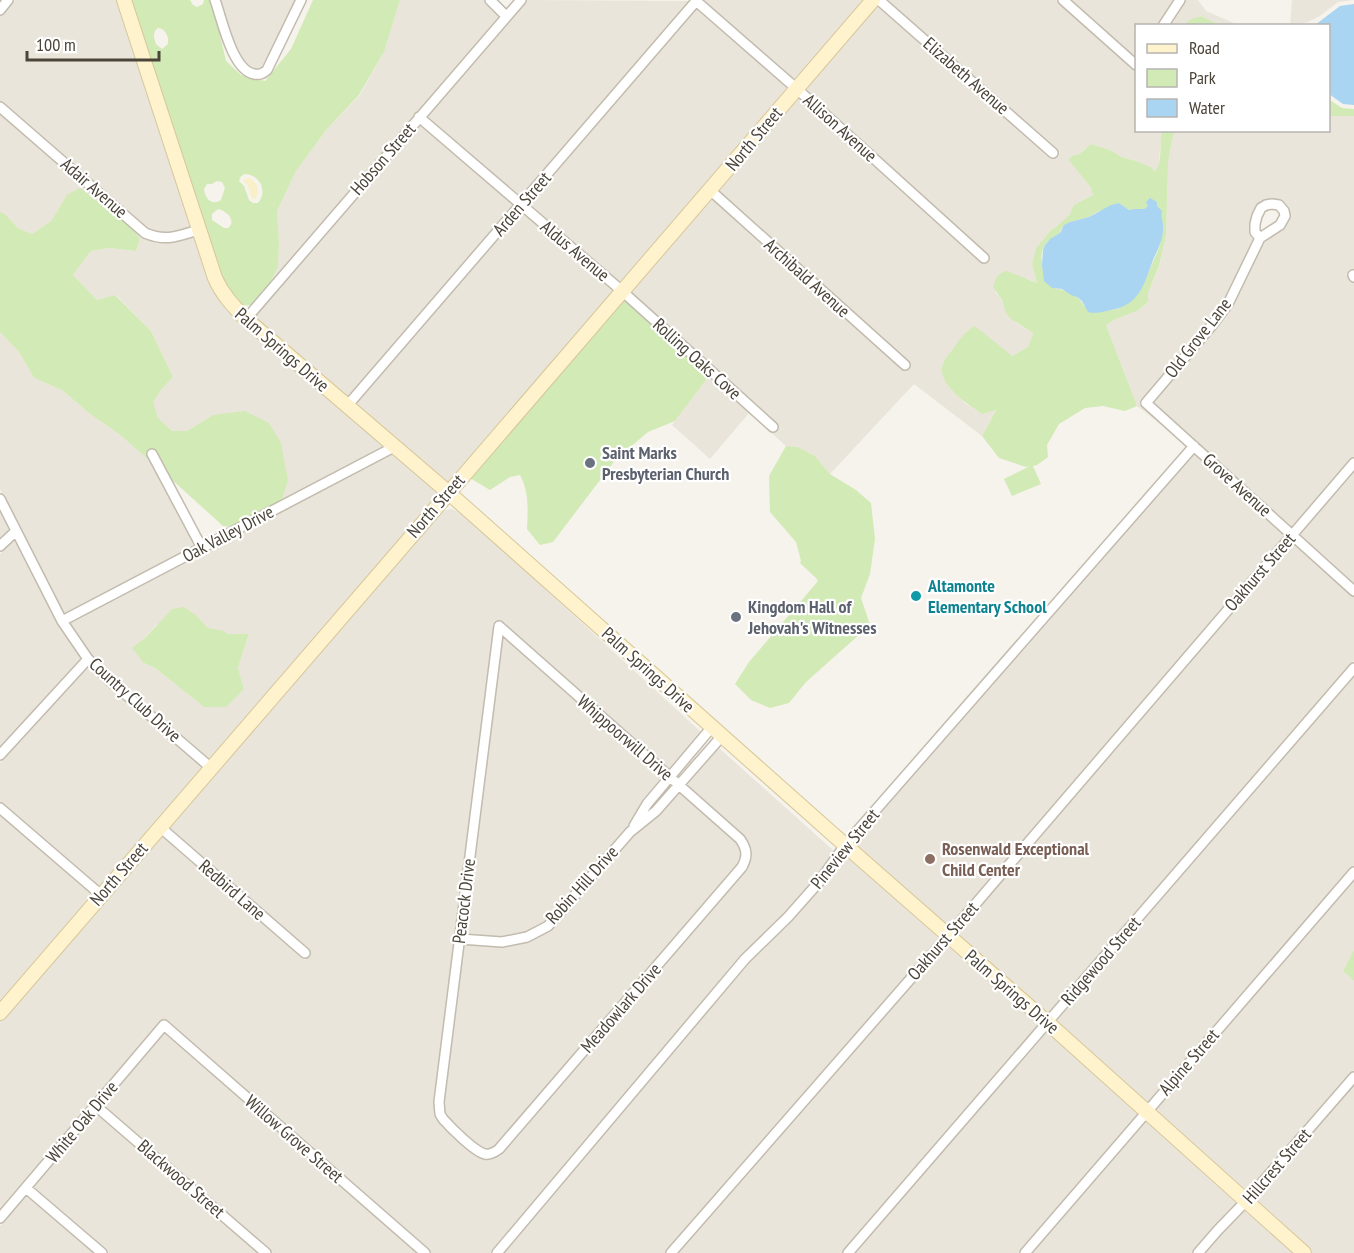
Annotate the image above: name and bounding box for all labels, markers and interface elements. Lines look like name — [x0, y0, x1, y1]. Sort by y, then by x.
scale bar — [27, 24, 159, 62]
legend — [1135, 24, 1330, 132]
street label: Elizabeth Avenue — [919, 32, 1014, 119]
text: 100 m — [36, 33, 76, 56]
text: Road — [1189, 36, 1220, 59]
text: Park — [1189, 66, 1216, 89]
street label: Allison Avenue — [799, 88, 882, 167]
text: Water — [1189, 96, 1225, 119]
street label: North Street — [720, 102, 787, 175]
street label: Hobson Street — [345, 118, 420, 199]
street label: Adair Avenue — [56, 152, 133, 223]
street label: Arden Street — [487, 167, 556, 241]
street label: Aldus Avenue — [536, 215, 615, 286]
street label: Archibald Avenue — [760, 233, 855, 322]
street label: Old Grove Lane — [1159, 293, 1236, 382]
street label: Palm Springs Drive — [231, 302, 334, 397]
street label: Rolling Oaks Cove — [648, 313, 746, 404]
place label: Saint Marks Presbyterian Church — [602, 441, 729, 485]
street label: Grove Avenue — [1198, 448, 1276, 521]
marker: Saint Marks Presbyterian Church — [583, 456, 597, 470]
street label: North Street — [402, 469, 470, 542]
street label: Oak Valley Drive — [178, 500, 277, 567]
street label: Oakhurst Street — [1219, 528, 1300, 616]
place label: Altamonte Elementary School — [927, 574, 1047, 618]
marker: Altamonte Elementary School — [909, 589, 923, 603]
place label: Kingdom Hall of Jehovah's Witnesses — [747, 595, 877, 639]
marker: Kingdom Hall of Jehovah's Witnesses — [729, 610, 743, 624]
street label: Palm Springs Drive — [597, 622, 700, 717]
street label: Country Club Drive — [85, 652, 186, 747]
street label: Whippoorwill Drive — [573, 690, 678, 786]
street label: Pineview Street — [805, 804, 884, 893]
street label: North Street — [85, 837, 153, 910]
place label: Rosenwald Exceptional Child Center — [942, 837, 1090, 881]
street label: Robin Hill Drive — [540, 841, 623, 929]
marker: Rosenwald Exceptional Child Center — [923, 852, 937, 866]
street label: Redbird Lane — [194, 854, 271, 925]
street label: Peacock Drive — [447, 857, 480, 945]
street label: Oakhurst Street — [902, 897, 983, 985]
street label: Ridgewood Street — [1056, 911, 1146, 1010]
street label: Palm Springs Drive — [961, 944, 1064, 1039]
street label: Meadowlark Drive — [575, 958, 666, 1057]
street label: Alpine Street — [1153, 1024, 1224, 1100]
street label: White Oak Drive — [41, 1076, 123, 1167]
street label: Willow Grove Street — [240, 1090, 348, 1188]
street label: Hillcrest Street — [1237, 1123, 1316, 1208]
street label: Blackwood Street — [133, 1134, 230, 1223]

